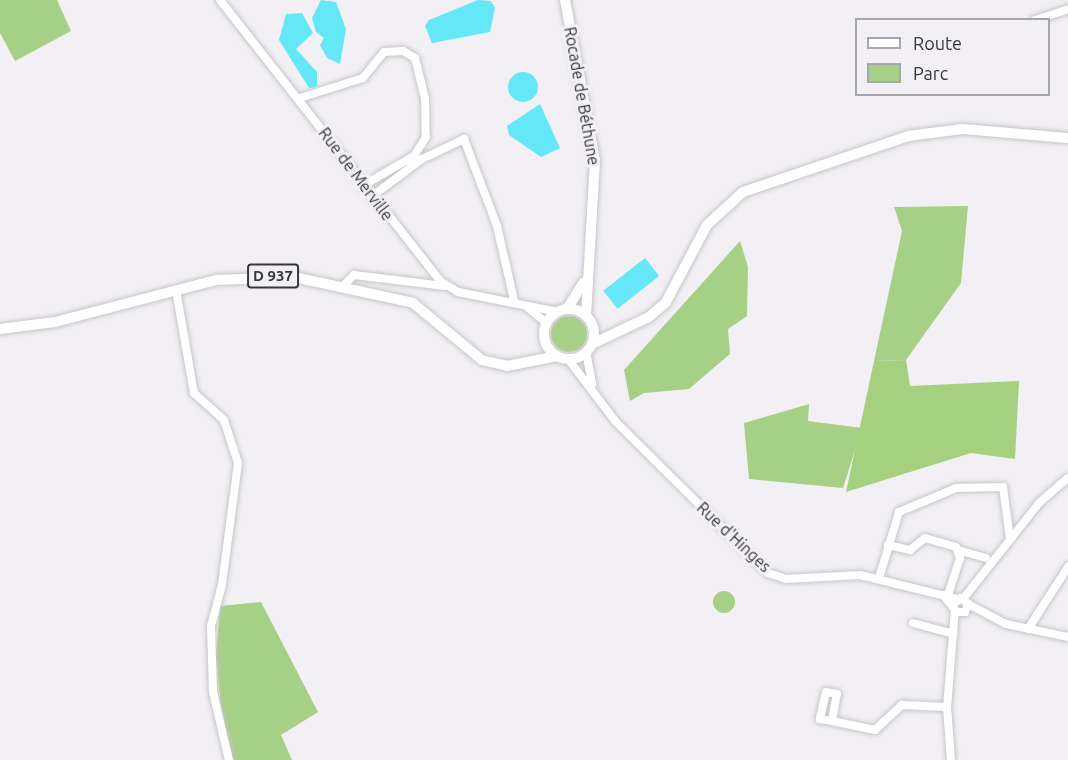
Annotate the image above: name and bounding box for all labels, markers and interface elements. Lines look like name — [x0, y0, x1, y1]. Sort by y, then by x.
legend — [855, 18, 1050, 96]
street label: Rocade de Béthune — [560, 25, 604, 167]
text: Route — [913, 33, 962, 53]
text: Parc — [913, 63, 948, 83]
street label: Rue de Merville — [315, 124, 397, 224]
road number: D 937 — [246, 264, 300, 288]
street label: Rue d'Hinges — [693, 498, 775, 576]

